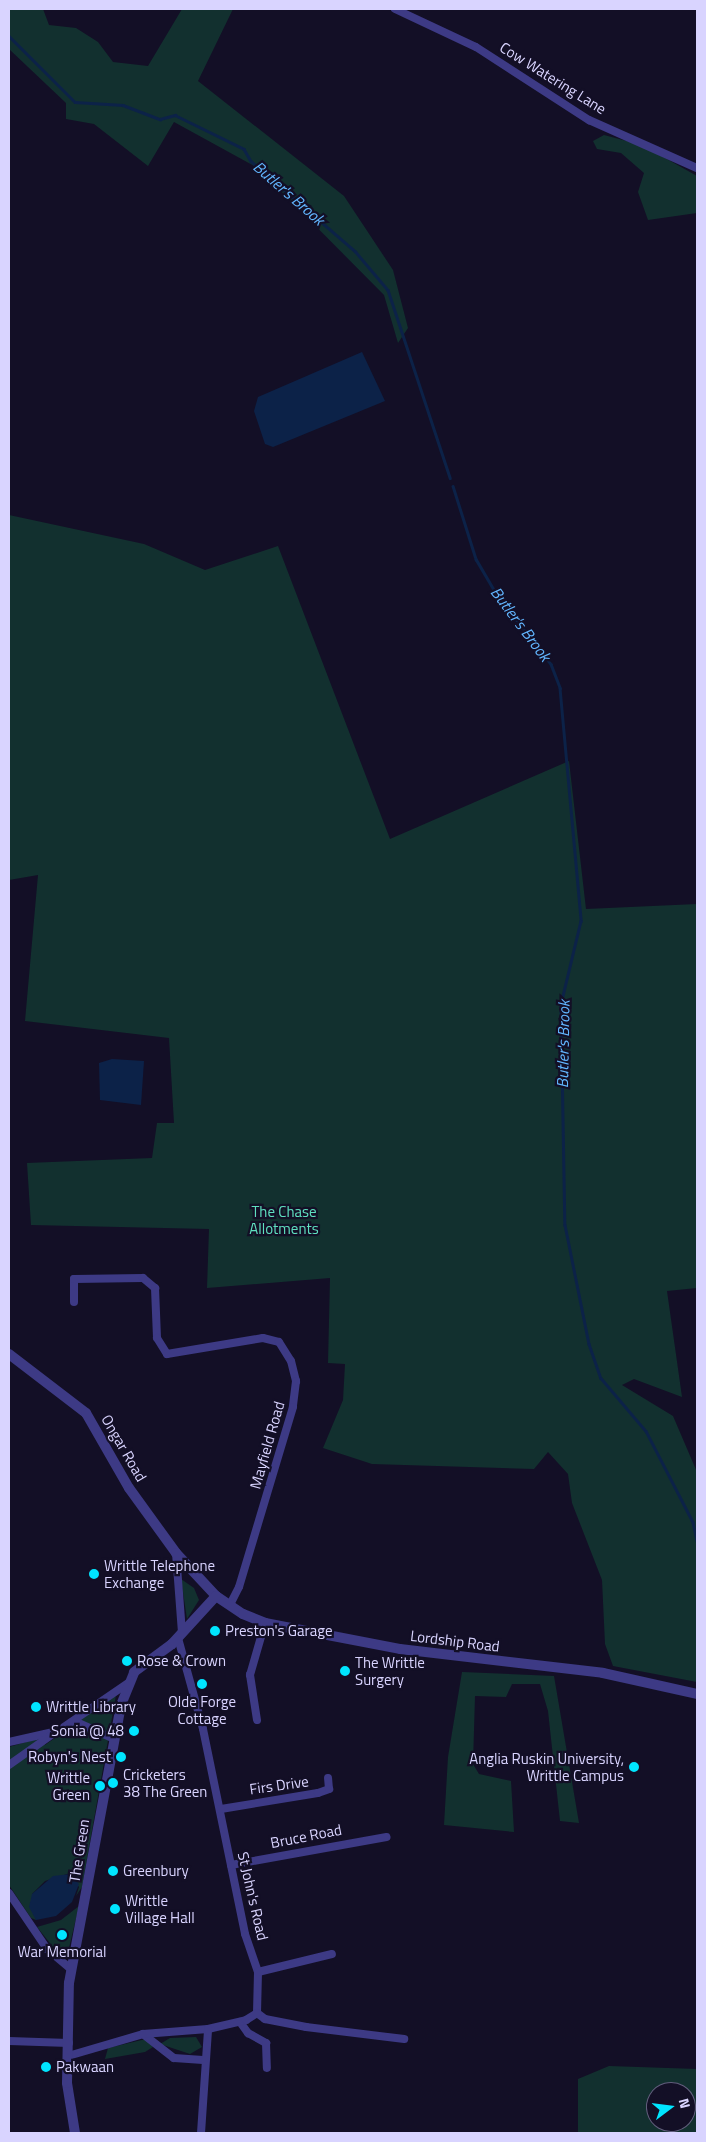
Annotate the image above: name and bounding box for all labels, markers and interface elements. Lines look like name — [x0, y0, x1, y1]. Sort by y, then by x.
street label: Cow Watering Lane — [497, 38, 609, 118]
water label: Butler's Brook — [249, 157, 329, 229]
water label: Butler's Brook — [487, 583, 555, 665]
water label: Butler's Brook — [553, 1000, 573, 1088]
park label: The Chase Allotments — [249, 1202, 319, 1237]
street label: Mayfield Road — [246, 1399, 288, 1491]
street label: Ongar Road — [98, 1411, 150, 1485]
place label: Writtle Telephone Exchange — [104, 1556, 215, 1591]
marker: Writtle Telephone Exchange — [88, 1568, 100, 1580]
place label: Preston's Garage — [225, 1622, 333, 1640]
marker: Preston's Garage — [209, 1625, 221, 1637]
street label: Lordship Road — [409, 1627, 501, 1655]
place label: Rose & Crown — [137, 1652, 226, 1670]
place label: The Writtle Surgery — [355, 1653, 425, 1688]
marker: Rose & Crown — [121, 1655, 133, 1667]
marker: The Writtle Surgery — [339, 1665, 351, 1677]
marker: Olde Forge Cottage — [196, 1678, 208, 1690]
place label: Olde Forge Cottage — [168, 1692, 236, 1727]
place label: Writtle Library — [46, 1698, 136, 1716]
marker: Writtle Library — [30, 1701, 42, 1713]
place label: Sonia @ 48 — [51, 1722, 124, 1740]
marker: Sonia @ 48 — [128, 1725, 140, 1737]
place label: Robyn's Nest — [28, 1748, 111, 1766]
place label: Anglia Ruskin University, Writtle Campus — [469, 1749, 624, 1784]
marker: Robyn's Nest — [115, 1751, 127, 1763]
marker: Anglia Ruskin University, Writtle Campus — [628, 1761, 640, 1773]
place label: Cricketers 38 The Green — [123, 1765, 207, 1800]
place label: Writtle Green — [47, 1768, 90, 1803]
street label: Firs Drive — [248, 1772, 310, 1798]
marker: Cricketers 38 The Green — [107, 1777, 119, 1789]
marker: Writtle Green — [94, 1780, 106, 1792]
street label: The Green — [65, 1818, 93, 1884]
street label: Bruce Road — [269, 1820, 343, 1852]
street label: St John's Road — [234, 1850, 272, 1942]
place label: Greenbury — [123, 1862, 189, 1880]
marker: Greenbury — [107, 1865, 119, 1877]
place label: Writtle Village Hall — [125, 1891, 195, 1926]
marker: Writtle Village Hall — [109, 1903, 121, 1915]
marker: War Memorial — [56, 1929, 68, 1941]
place label: War Memorial — [17, 1943, 107, 1961]
place label: Pakwaan — [56, 2058, 114, 2076]
marker: Pakwaan — [40, 2061, 52, 2073]
north arrow — [646, 2082, 696, 2132]
text: N — [674, 2096, 696, 2111]

